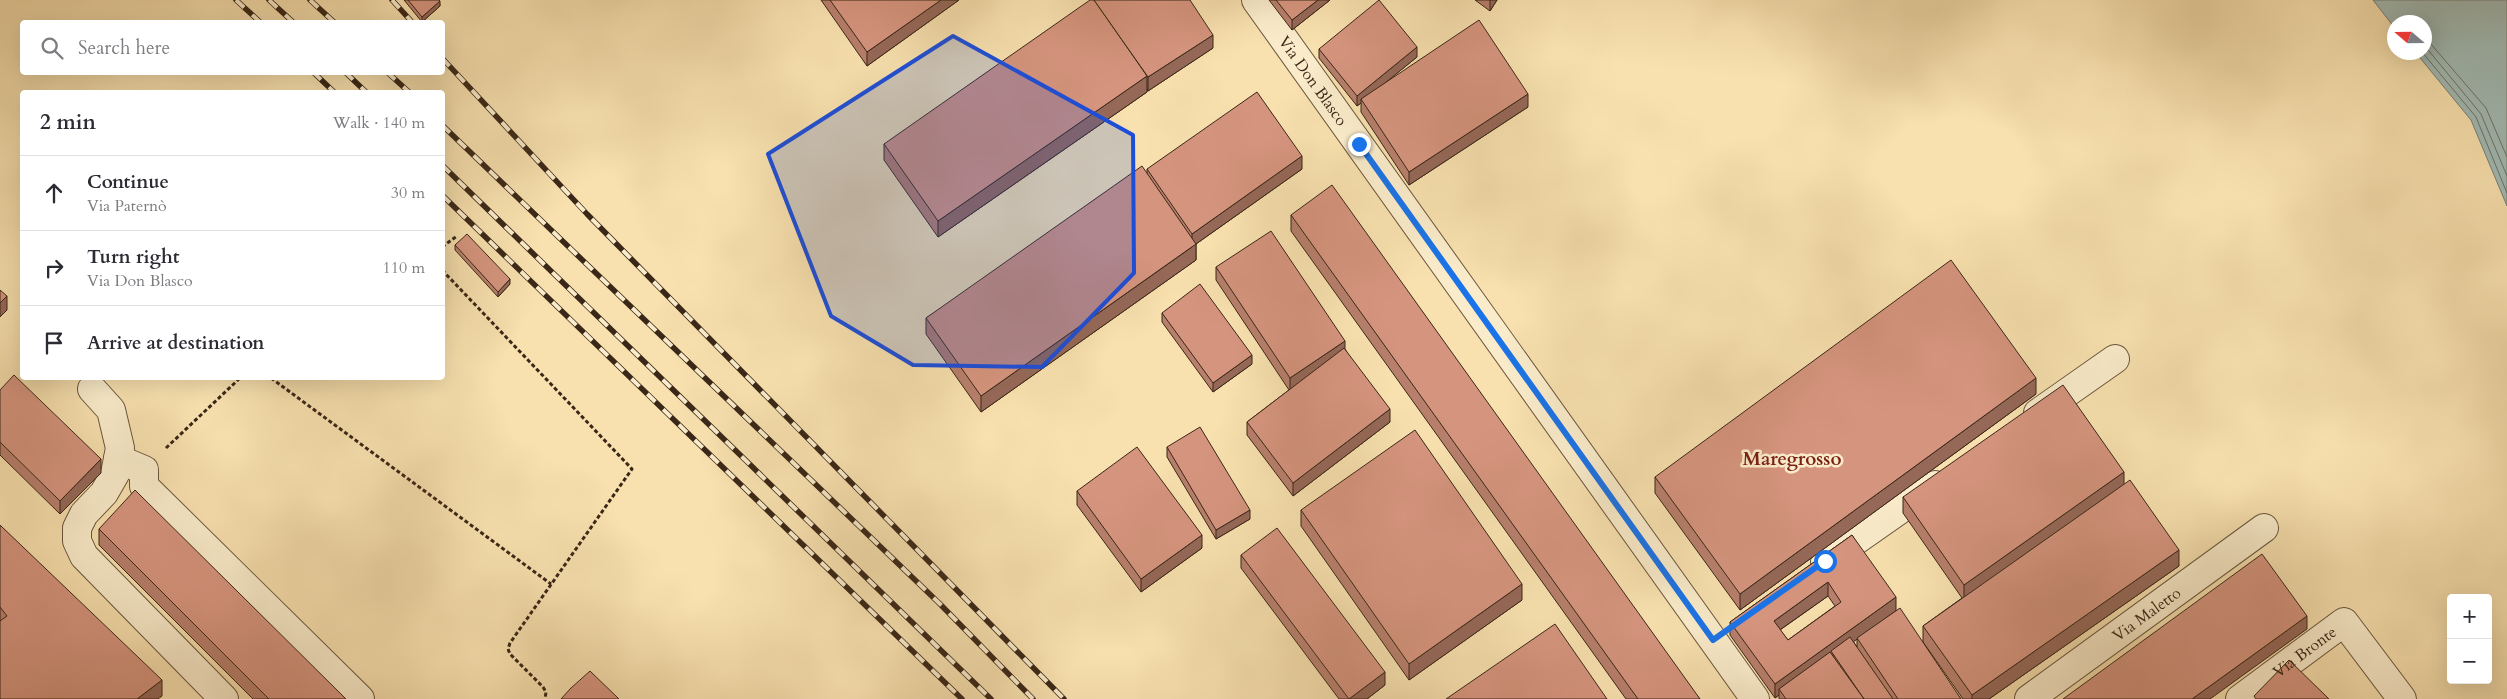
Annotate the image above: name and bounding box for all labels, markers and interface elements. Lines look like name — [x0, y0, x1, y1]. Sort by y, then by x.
north arrow — [2387, 15, 2432, 60]
search box — [20, 20, 445, 75]
street label: Via Don Blasco — [1273, 32, 1353, 131]
icon: search — [38, 34, 66, 62]
text: Search here — [78, 35, 170, 61]
text: 2 min — [40, 108, 96, 137]
text: Walk · 140 m — [333, 112, 425, 134]
route end — [1348, 133, 1371, 156]
text: Continue — [87, 169, 169, 195]
icon: ahead — [40, 179, 68, 207]
text: 30 m — [391, 182, 425, 204]
text: Via Paternò — [87, 195, 167, 217]
text: Turn right — [87, 244, 179, 270]
icon: right — [40, 254, 68, 282]
text: 110 m — [383, 257, 425, 279]
text: Via Don Blasco — [87, 270, 193, 292]
icon: arrive — [40, 329, 68, 357]
text: Arrive at destination — [87, 330, 264, 356]
district label: Maregrosso — [1742, 446, 1842, 472]
route start — [1814, 550, 1837, 573]
street label: Via Maletto — [2108, 582, 2186, 647]
map controls — [2447, 594, 2492, 684]
button: + — [2447, 594, 2492, 639]
street label: Via Bronte — [2268, 621, 2341, 683]
button: − — [2447, 639, 2492, 684]

